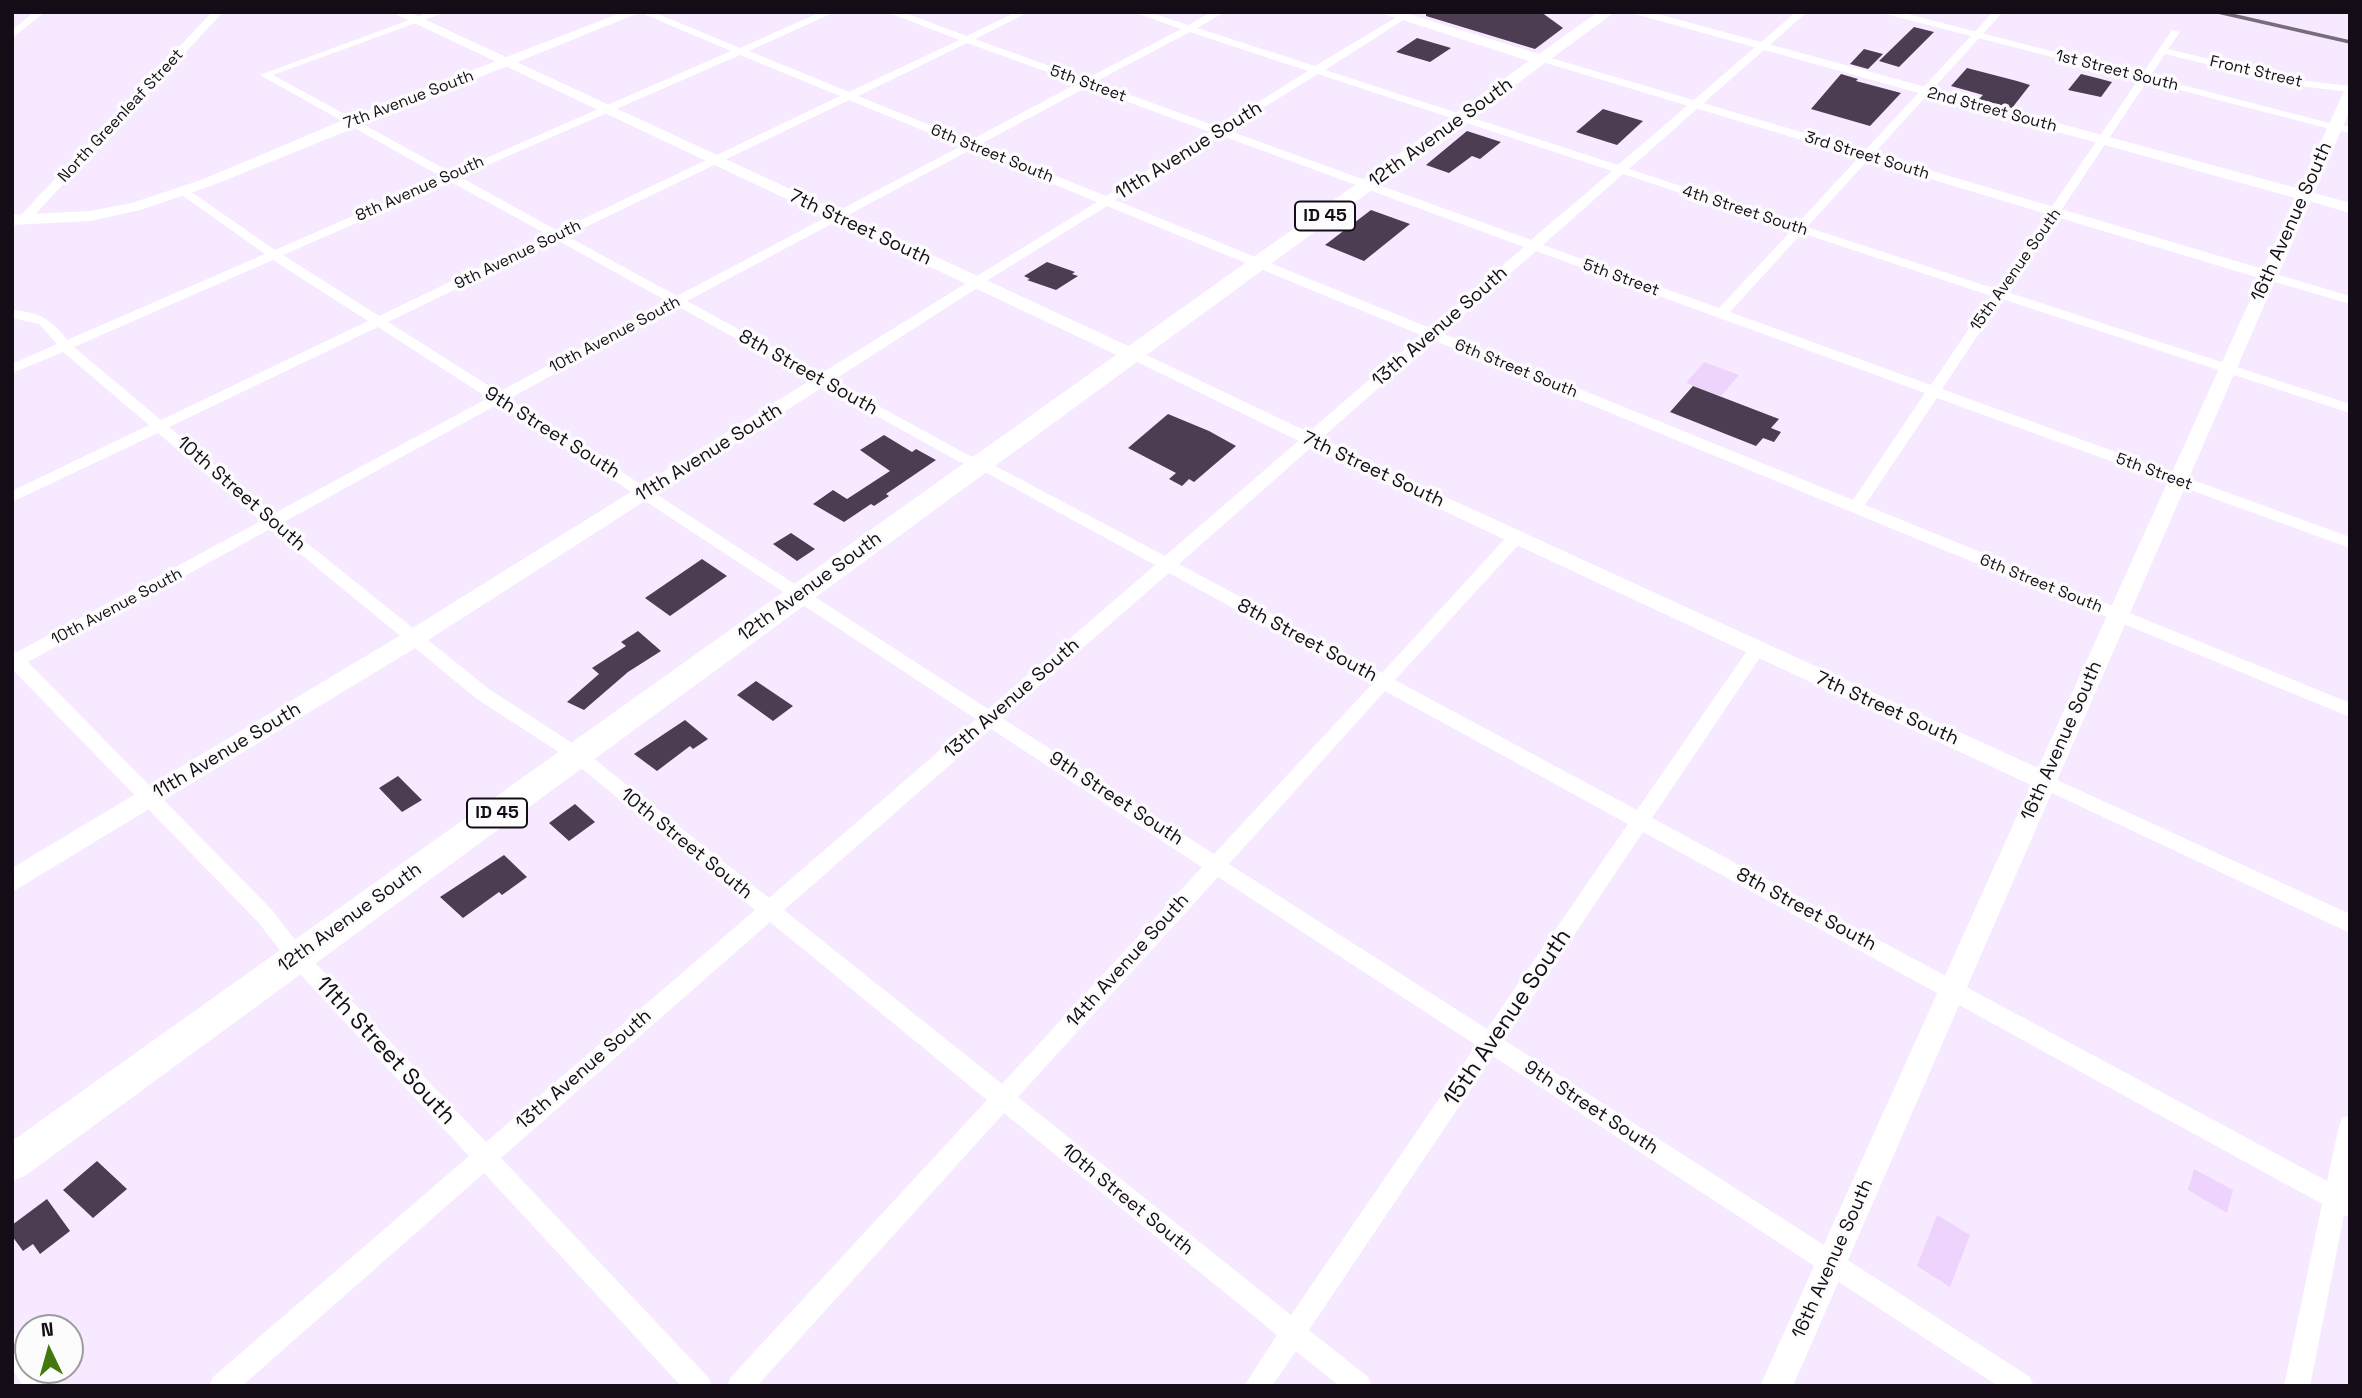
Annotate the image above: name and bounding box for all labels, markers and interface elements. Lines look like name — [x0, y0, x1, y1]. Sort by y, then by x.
street label: North Greenleaf Street — [54, 45, 188, 187]
street label: 1st Street South — [2054, 46, 2180, 96]
street label: Front Street — [2208, 52, 2304, 92]
street label: 5th Street — [1047, 61, 1129, 107]
street label: 7th Avenue South — [341, 66, 477, 134]
street label: 12th Avenue South — [1365, 73, 1517, 193]
street label: 2nd Street South — [1925, 83, 2059, 137]
street label: 11th Avenue South — [1111, 97, 1267, 205]
street label: 6th Street South — [928, 121, 1056, 187]
street label: 3rd Street South — [1802, 128, 1932, 184]
street label: 16th Avenue South — [2247, 139, 2337, 305]
street label: 8th Avenue South — [353, 152, 487, 226]
street label: 4th Street South — [1680, 182, 1810, 240]
street label: 7th Street South — [785, 185, 935, 271]
road number: ID 45 — [1295, 202, 1355, 230]
street label: 15th Avenue South — [1967, 205, 2065, 335]
street label: 9th Avenue South — [452, 216, 584, 294]
street label: 5th Street — [1580, 255, 1662, 301]
street label: 13th Avenue South — [1368, 262, 1512, 392]
street label: 10th Avenue South — [546, 292, 684, 378]
street label: 8th Street South — [734, 325, 882, 421]
street label: 6th Street South — [1452, 336, 1580, 402]
street label: 9th Street South — [480, 382, 624, 484]
street label: 11th Avenue South — [631, 399, 787, 507]
street label: 7th Street South — [1298, 427, 1448, 513]
street label: 10th Street South — [172, 432, 310, 556]
street label: 5th Street — [2113, 449, 2195, 495]
street label: 12th Avenue South — [734, 527, 886, 647]
street label: 6th Street South — [1977, 551, 2105, 617]
street label: 10th Avenue South — [48, 564, 186, 650]
street label: 8th Street South — [1233, 594, 1381, 688]
street label: 13th Avenue South — [940, 634, 1084, 764]
street label: 16th Avenue South — [2017, 658, 2107, 824]
street label: 7th Street South — [1812, 667, 1962, 751]
street label: 11th Avenue South — [149, 698, 305, 804]
street label: 9th Street South — [1045, 747, 1187, 851]
street label: 10th Street South — [615, 784, 757, 904]
road number: ID 45 — [467, 798, 527, 828]
street label: 12th Avenue South — [274, 858, 426, 978]
street label: 8th Street South — [1732, 863, 1880, 957]
street label: 14th Avenue South — [1062, 889, 1194, 1033]
street label: 15th Avenue South — [1438, 924, 1578, 1112]
street label: 11th Street South — [309, 971, 461, 1131]
street label: 13th Avenue South — [512, 1005, 656, 1135]
street label: 9th Street South — [1520, 1056, 1662, 1160]
street label: 10th Street South — [1056, 1140, 1198, 1260]
street label: 16th Avenue South — [1788, 1176, 1878, 1342]
north arrow — [14, 1314, 84, 1384]
text: N — [40, 1317, 55, 1343]

